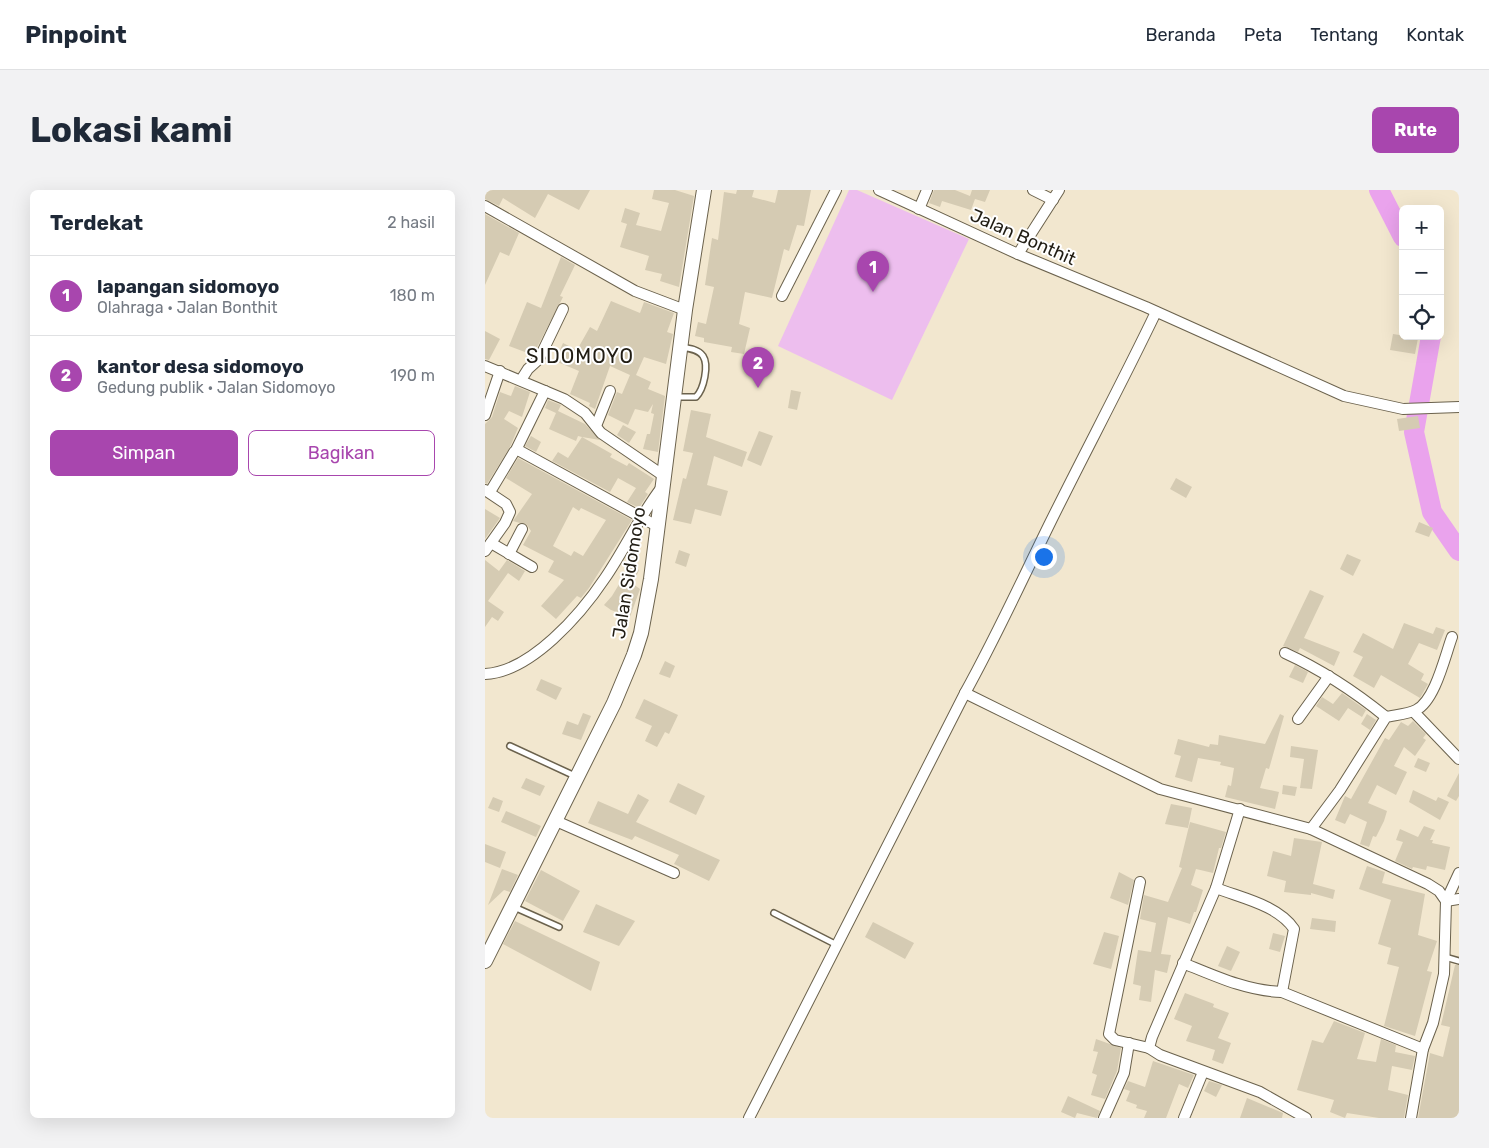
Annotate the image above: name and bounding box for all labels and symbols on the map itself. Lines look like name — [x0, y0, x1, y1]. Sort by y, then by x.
street label: Jalan Bonthit — [967, 204, 1079, 270]
pin: 1 — [857, 251, 889, 292]
district label: SIDOMOYO — [526, 344, 634, 368]
pin: 2 — [742, 347, 774, 388]
street label: Jalan Sidomoyo — [608, 505, 650, 641]
your location — [1031, 544, 1057, 570]

